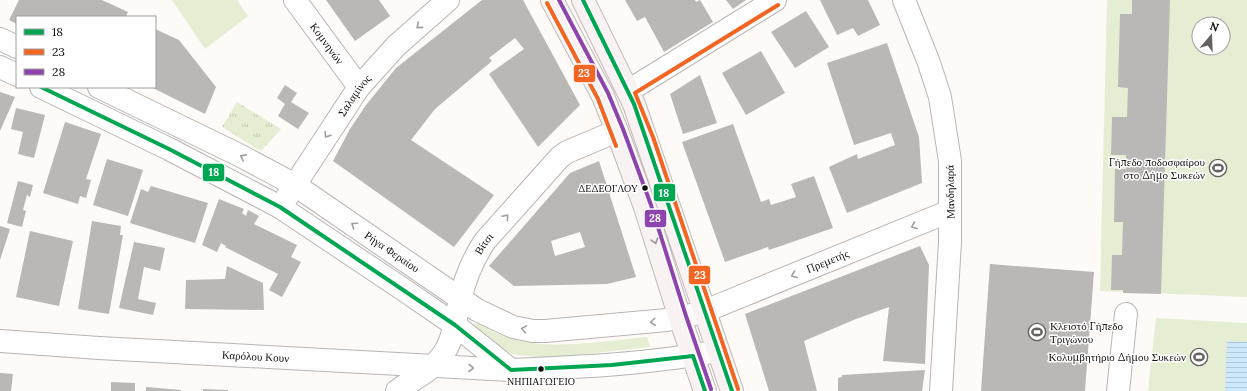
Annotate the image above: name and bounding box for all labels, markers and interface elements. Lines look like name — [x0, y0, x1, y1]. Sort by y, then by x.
legend — [16, 16, 156, 88]
north arrow — [1191, 16, 1231, 56]
text: N — [1208, 19, 1221, 35]
street label: Κομνηνών — [307, 20, 347, 67]
one-way arrow — [416, 21, 424, 28]
text: 18 — [52, 24, 63, 39]
text: 23 — [52, 44, 65, 59]
text: 28 — [52, 64, 65, 79]
line badge: 23 — [573, 64, 596, 83]
text: 23 — [578, 66, 590, 80]
street label: Σαλαμίνος — [335, 71, 374, 119]
one-way arrow — [324, 131, 331, 138]
one-way arrow — [240, 155, 248, 162]
place label: Γήπεδο ποδοσφαίρου στο Δήμο Συκεών — [1109, 155, 1206, 182]
sports icon: Γήπεδο ποδοσφαίρου στο Δήμο Συκεών — [1208, 158, 1228, 178]
line badge: 18 — [202, 163, 225, 182]
text: 18 — [209, 165, 219, 179]
street label: Μανδηλαρά — [943, 165, 957, 219]
place label: ΔΕΔΕΟΓΛΟΥ — [578, 182, 638, 195]
marker: ΔΕΔΕΟΓΛΟΥ — [640, 183, 650, 193]
line badge: 18 — [653, 183, 676, 202]
text: 18 — [659, 186, 669, 200]
line badge: 28 — [644, 209, 667, 228]
text: 28 — [649, 211, 661, 225]
one-way arrow — [501, 214, 508, 222]
one-way arrow — [911, 221, 919, 229]
one-way arrow — [351, 222, 358, 230]
street label: Ρήγα Φεραίου — [362, 228, 423, 276]
street label: Βίτσι — [471, 230, 496, 257]
one-way arrow — [651, 237, 659, 244]
street label: Πρεμετής — [804, 246, 851, 276]
line badge: 23 — [688, 265, 711, 285]
text: 23 — [694, 268, 706, 282]
one-way arrow — [790, 270, 798, 278]
one-way arrow — [650, 317, 656, 326]
place label: Κλειστό Γήπεδο Τριγώνου — [1050, 319, 1124, 346]
sports icon: Κλειστό Γήπεδο Τριγώνου — [1027, 322, 1047, 342]
one-way arrow — [521, 326, 527, 334]
sports icon: Κολυμβητήριο Δήμου Συκεών — [1189, 347, 1209, 367]
street label: Καρόλου Κουν — [222, 348, 290, 365]
place label: Κολυμβητήριο Δήμου Συκεών — [1049, 350, 1186, 364]
one-way arrow — [468, 364, 474, 372]
marker: ΝΗΠΙΑΓΩΓΕΙΟ — [536, 364, 546, 374]
place label: ΝΗΠΙΑΓΩΓΕΙΟ — [507, 375, 575, 388]

